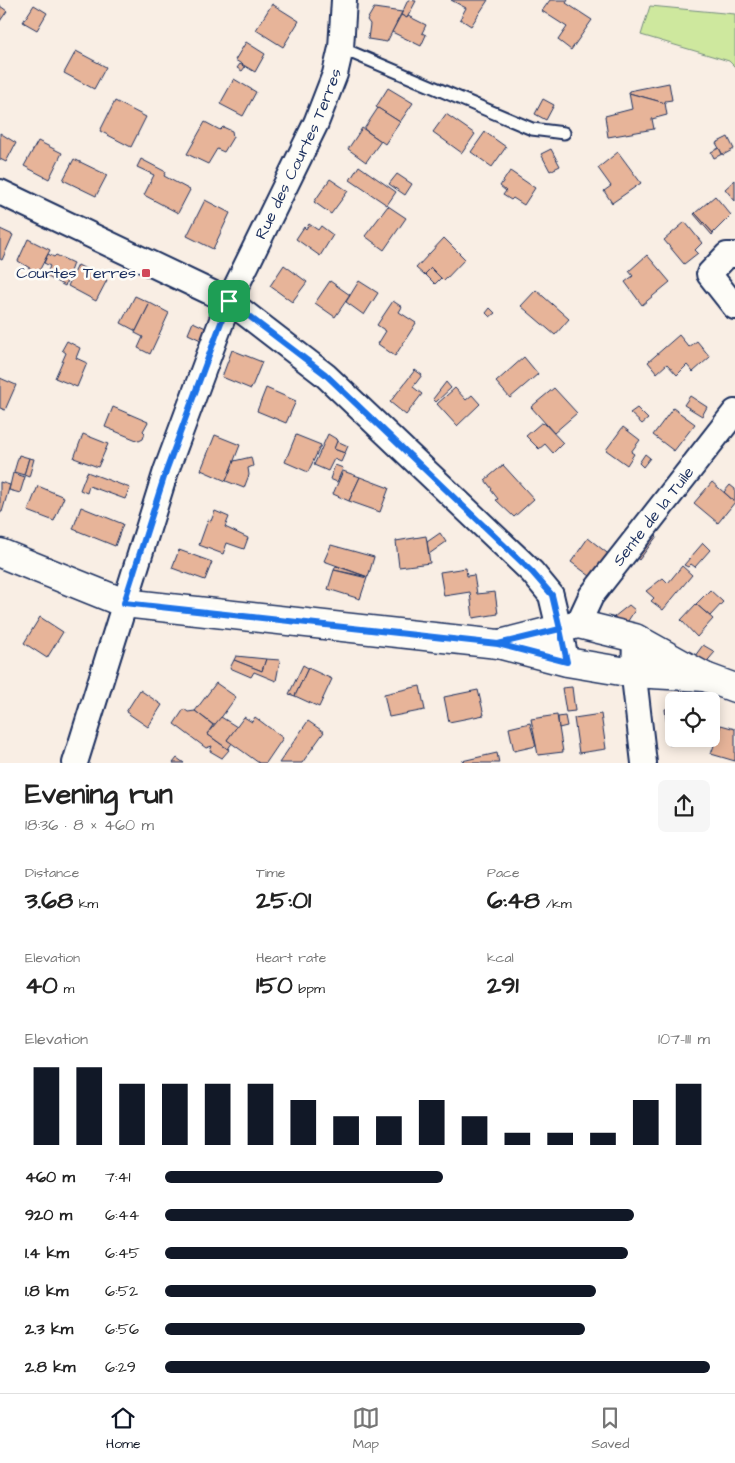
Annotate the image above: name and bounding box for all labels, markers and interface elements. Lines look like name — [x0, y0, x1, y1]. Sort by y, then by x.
street label: Rue des Courtes Terres — [250, 67, 347, 243]
place label: Courtes Terres — [16, 262, 136, 284]
marker: Courtes Terres — [140, 267, 152, 279]
pin — [208, 280, 250, 322]
icon: arrive — [215, 287, 243, 315]
street label: Sente de la Tuile — [608, 462, 699, 571]
map controls — [665, 692, 720, 747]
button: locate — [665, 692, 720, 747]
text: Evening run — [25, 775, 173, 814]
button: share — [658, 780, 710, 832]
text: 18:36 · 8 × 460 m — [25, 814, 154, 836]
text: Distance — [25, 863, 79, 883]
text: Time — [256, 863, 285, 883]
text: Pace — [487, 863, 519, 883]
text: 3.68 — [25, 883, 73, 918]
text: 25:01 — [256, 883, 311, 918]
text: 6:48 — [487, 883, 540, 918]
text: km — [73, 894, 98, 914]
text: /km — [540, 894, 572, 914]
text: Elevation — [25, 948, 80, 968]
text: Heart rate — [256, 948, 326, 968]
text: kcal — [487, 948, 514, 968]
text: 40 — [25, 968, 58, 1003]
text: 150 — [256, 968, 293, 1003]
text: 291 — [487, 968, 519, 1003]
text: m — [58, 979, 74, 999]
text: bpm — [293, 979, 325, 999]
text: Elevation — [25, 1028, 88, 1050]
text: 107–111 m — [658, 1028, 710, 1050]
text: 460 m — [25, 1166, 75, 1188]
text: 7:41 — [105, 1166, 130, 1188]
text: 920 m — [25, 1204, 72, 1226]
text: 6:44 — [105, 1204, 139, 1226]
text: 1.4 km — [25, 1242, 69, 1264]
text: 6:45 — [105, 1242, 140, 1264]
text: 1.8 km — [25, 1280, 68, 1302]
text: 6:52 — [105, 1280, 138, 1302]
text: 2.3 km — [25, 1318, 73, 1340]
text: 6:56 — [105, 1318, 139, 1340]
text: 2.8 km — [25, 1356, 75, 1378]
text: 6:29 — [105, 1356, 136, 1378]
tab: Home — [106, 1404, 141, 1454]
tab: Map — [352, 1404, 380, 1454]
tab: Saved — [591, 1404, 629, 1454]

